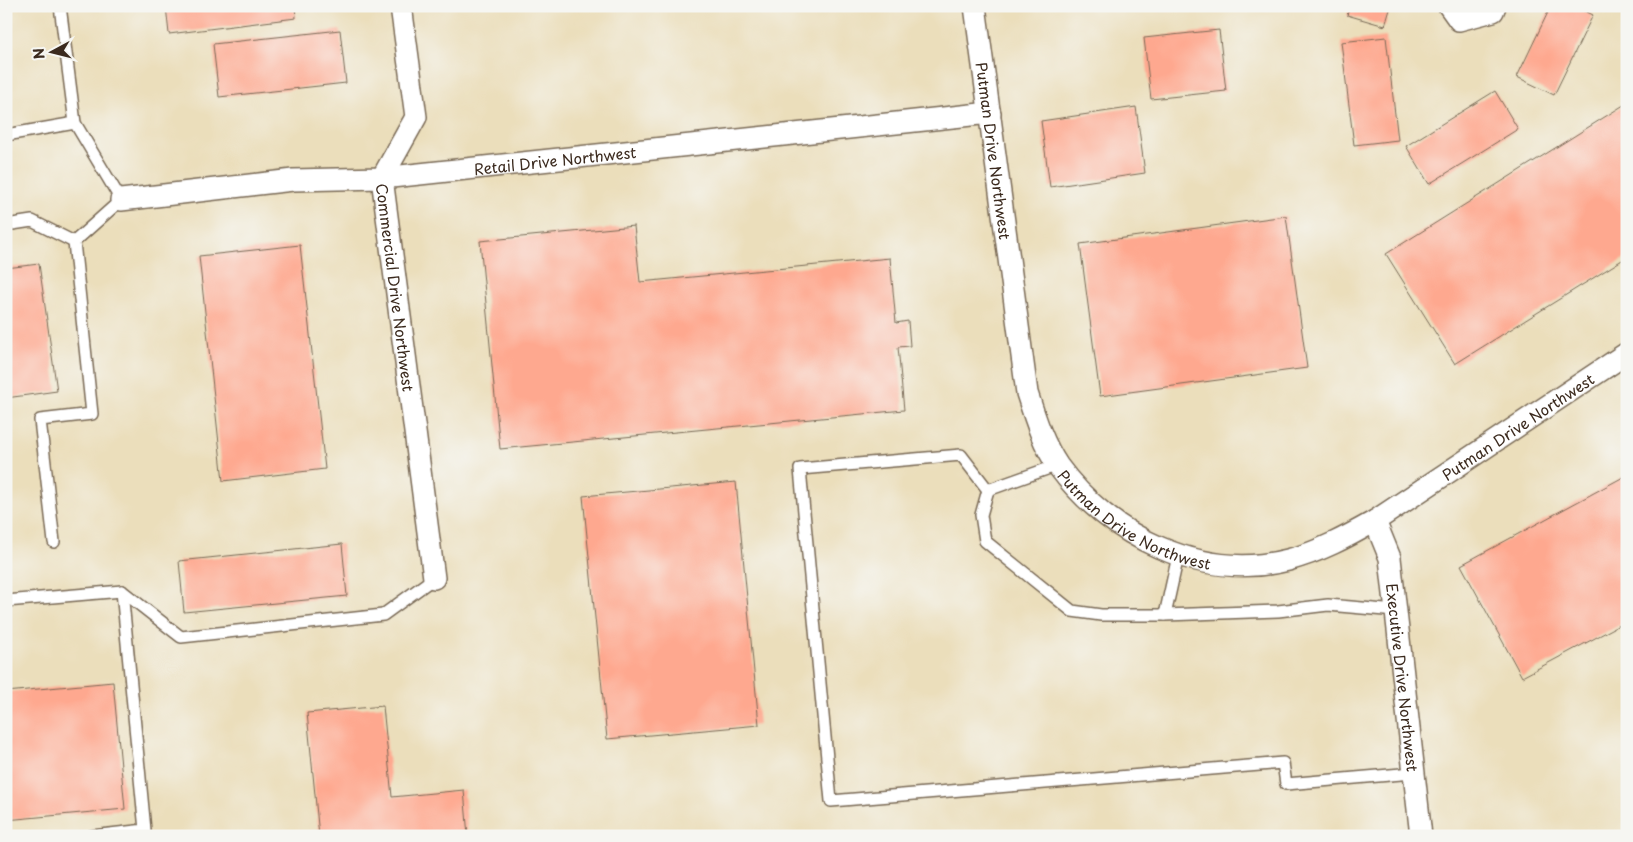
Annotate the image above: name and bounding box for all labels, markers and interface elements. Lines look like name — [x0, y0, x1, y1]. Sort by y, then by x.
north arrow — [28, 28, 78, 78]
text: N — [28, 47, 50, 60]
street label: Putman Drive Northwest — [971, 61, 1018, 241]
street label: Retail Drive Northwest — [473, 139, 637, 180]
street label: Commercial Drive Northwest — [371, 182, 421, 393]
street label: Putman Drive Northwest — [1437, 367, 1598, 485]
street label: Putman Drive Northwest — [1053, 464, 1213, 574]
street label: Executive Drive Northwest — [1381, 582, 1425, 773]

